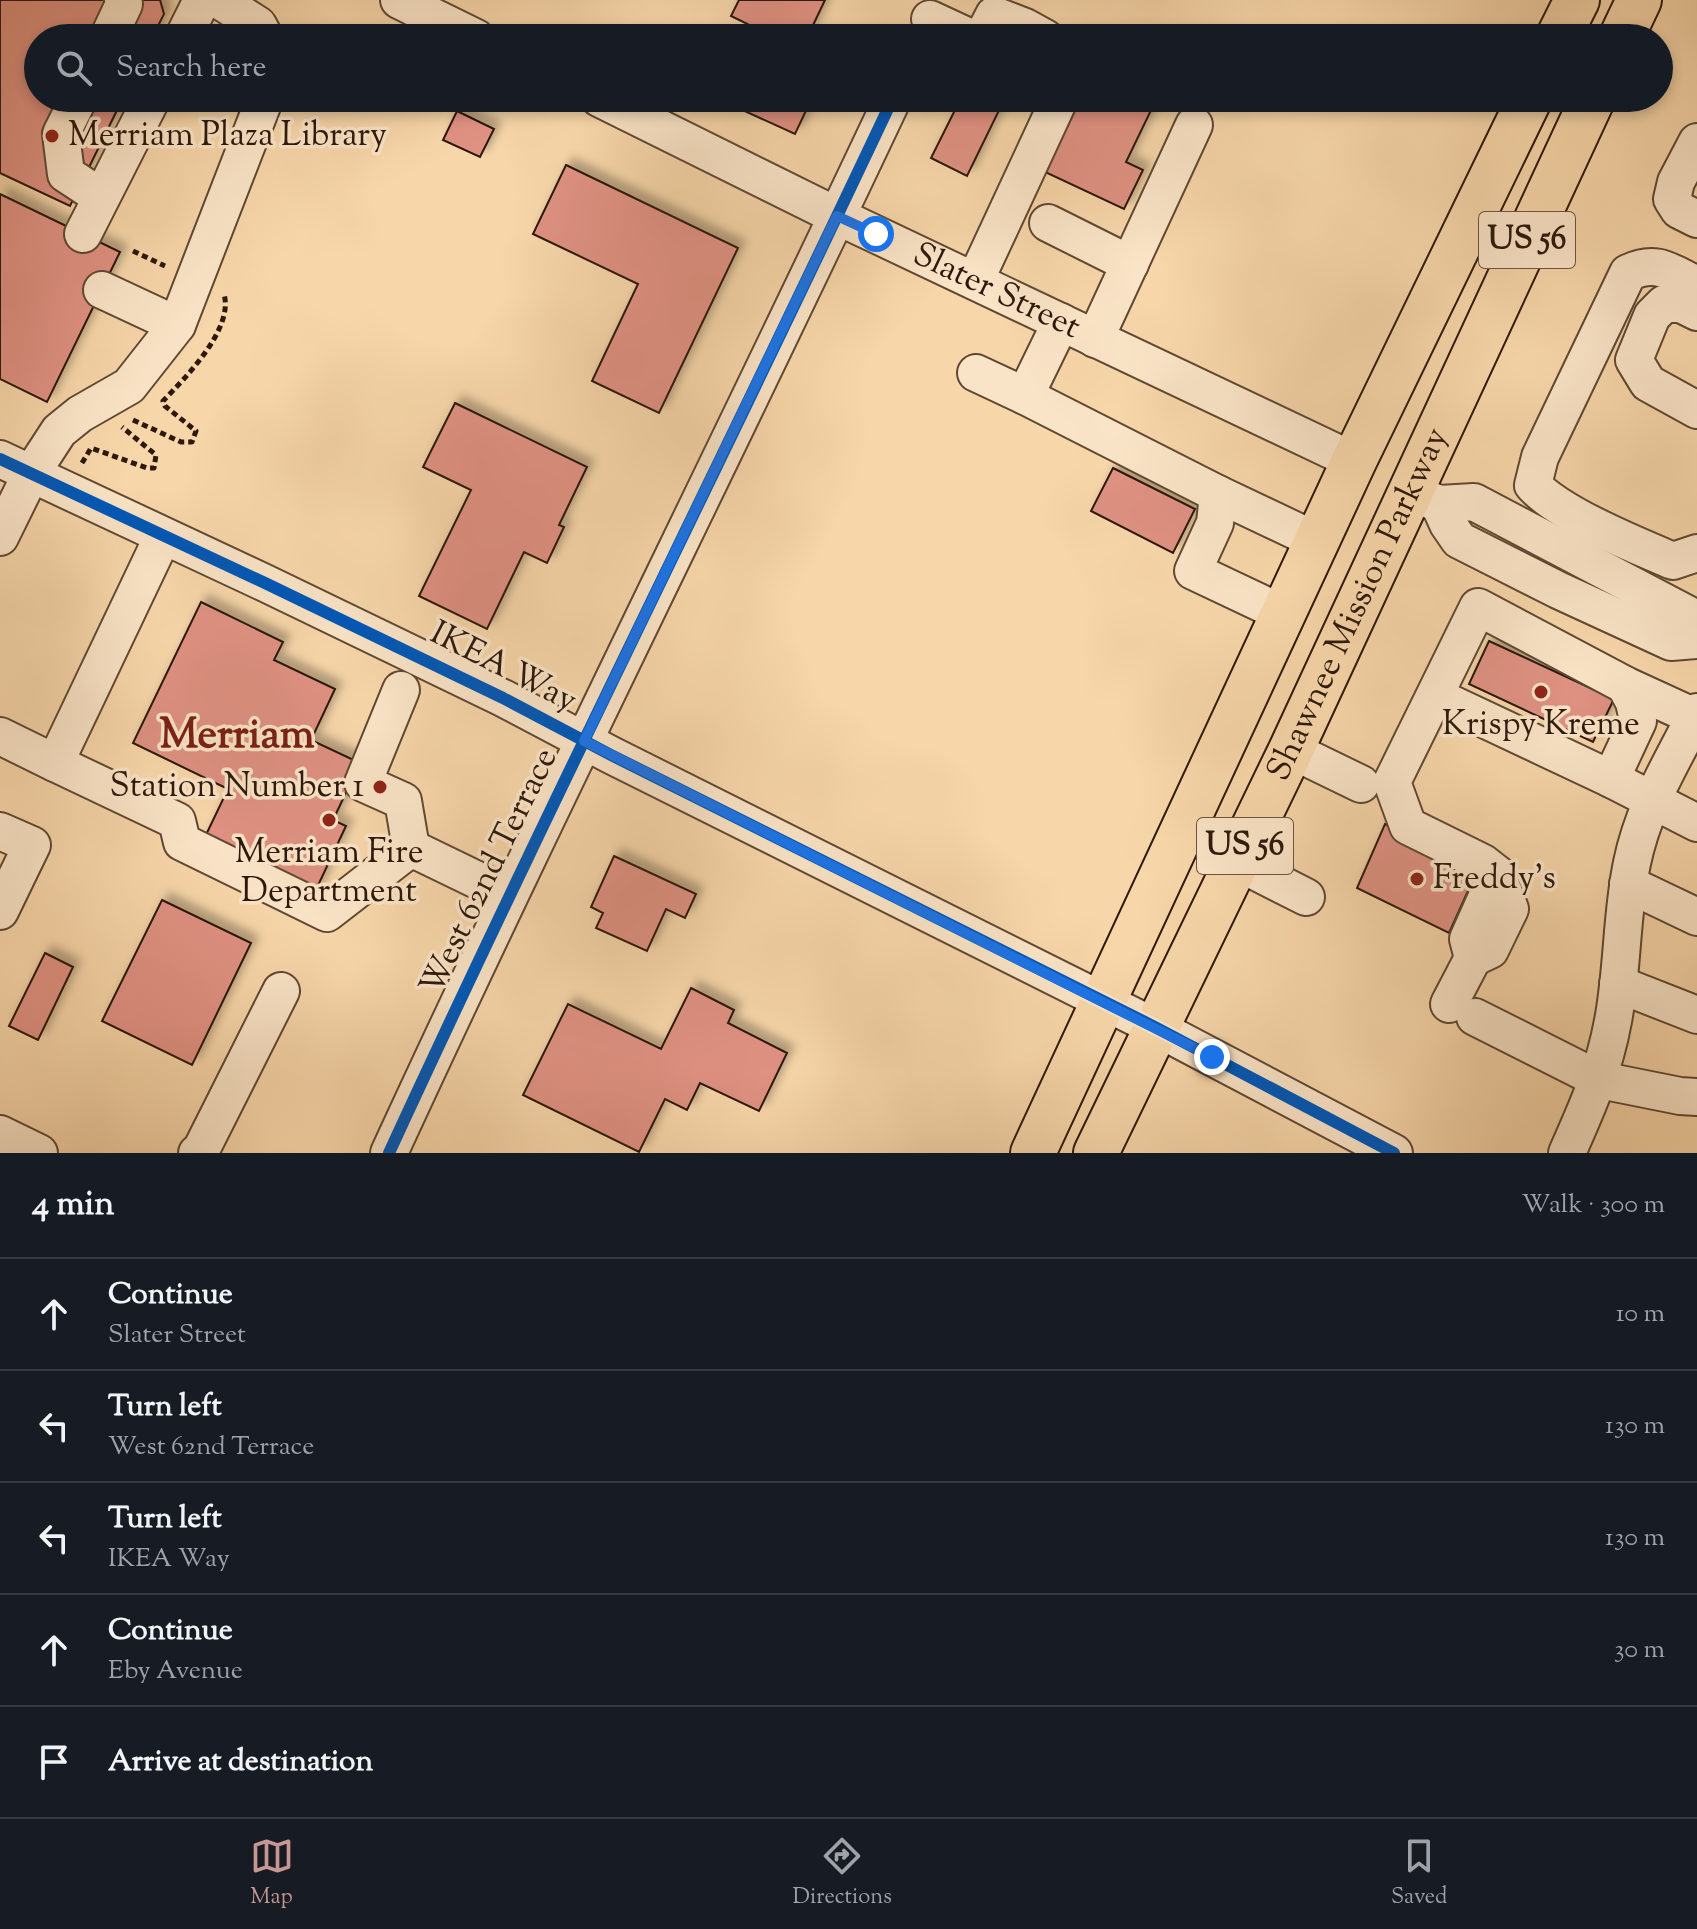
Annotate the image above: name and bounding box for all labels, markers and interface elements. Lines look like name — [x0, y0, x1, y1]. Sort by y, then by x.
search box — [24, 24, 1673, 112]
icon: search — [52, 46, 96, 90]
text: Search here — [116, 47, 266, 90]
place label: Merriam Plaza Library — [68, 112, 387, 161]
marker: Merriam Plaza Library — [43, 127, 61, 145]
road number: US 56 — [1479, 212, 1575, 268]
route start — [858, 216, 894, 252]
street label: Slater Street — [904, 231, 1089, 352]
street label: Shawnee Mission Parkway — [1255, 420, 1461, 790]
street label: IKEA Way — [421, 610, 585, 726]
marker: Krispy Kreme — [1532, 683, 1550, 701]
place label: Krispy Kreme — [1442, 701, 1640, 750]
district label: Merriam — [159, 707, 315, 767]
street label: West 62nd Terrace — [409, 740, 571, 1004]
place label: Station Number 1 — [109, 763, 364, 812]
marker: Station Number 1 — [371, 778, 389, 796]
marker: Merriam Fire Department — [320, 811, 338, 829]
road number: US 56 — [1197, 818, 1293, 874]
place label: Merriam Fire Department — [234, 829, 424, 917]
place label: Freddy's — [1433, 855, 1556, 904]
marker: Freddy's — [1408, 870, 1426, 888]
route end — [1194, 1039, 1230, 1075]
text: 4 min — [32, 1181, 114, 1230]
text: Walk · 300 m — [1522, 1187, 1665, 1224]
text: Continue — [108, 1274, 233, 1317]
icon: ahead — [32, 1292, 76, 1336]
text: 10 m — [1616, 1296, 1665, 1333]
text: Slater Street — [108, 1317, 246, 1354]
text: Turn left — [108, 1386, 222, 1429]
icon: left — [32, 1404, 76, 1448]
text: 130 m — [1605, 1408, 1665, 1445]
text: West 62nd Terrace — [108, 1429, 314, 1466]
text: Turn left — [108, 1498, 222, 1541]
icon: left — [32, 1516, 76, 1560]
text: 130 m — [1605, 1520, 1665, 1557]
text: IKEA Way — [108, 1541, 230, 1578]
text: Continue — [108, 1610, 233, 1653]
icon: ahead — [32, 1628, 76, 1672]
text: 30 m — [1614, 1632, 1665, 1669]
text: Eby Avenue — [108, 1653, 243, 1690]
icon: arrive — [32, 1740, 76, 1784]
text: Arrive at destination — [108, 1741, 373, 1784]
tab: Map — [250, 1834, 294, 1914]
tab: Directions — [793, 1834, 892, 1914]
tab: Saved — [1391, 1834, 1447, 1914]

